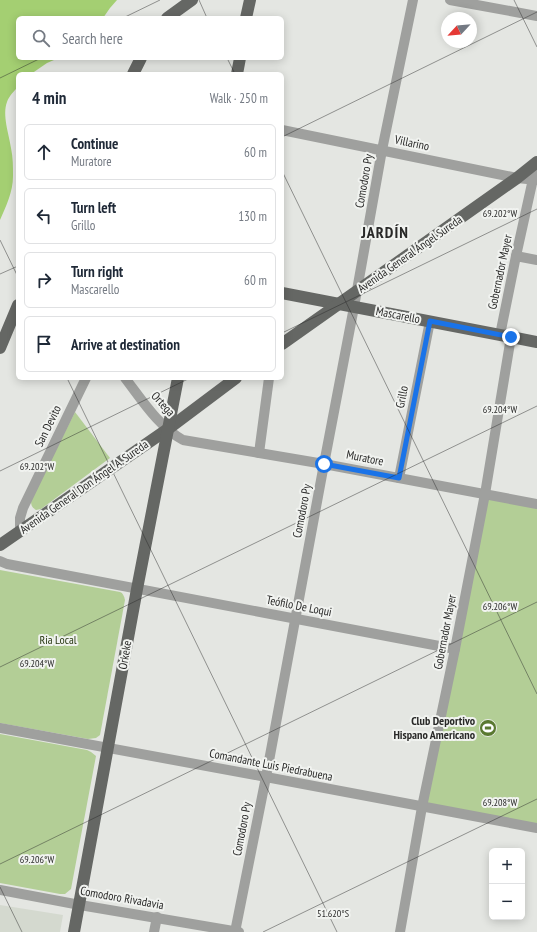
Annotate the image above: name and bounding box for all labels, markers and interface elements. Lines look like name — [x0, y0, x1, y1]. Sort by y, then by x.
north arrow — [441, 12, 477, 48]
search box — [16, 16, 284, 60]
icon: search — [30, 27, 52, 49]
text: Search here — [62, 29, 123, 48]
text: 4 min — [32, 87, 66, 109]
text: Walk · 250 m — [210, 90, 268, 107]
street label: Villarino — [392, 131, 431, 153]
text: Continue — [71, 134, 118, 153]
icon: ahead — [33, 141, 55, 163]
text: 60 m — [244, 144, 267, 161]
street label: Comodoro Py — [351, 152, 376, 209]
text: Muratore — [71, 153, 112, 170]
text: Turn left — [71, 198, 116, 217]
icon: left — [33, 205, 55, 227]
text: 69.202°W — [483, 207, 517, 220]
text: 130 m — [238, 208, 267, 225]
street label: Avenida General Ángel Sureda — [354, 212, 465, 295]
text: Grillo — [71, 217, 95, 234]
district label: JARDÍN — [360, 222, 409, 242]
street label: Gobernador Mayer — [484, 232, 515, 311]
text: Turn right — [71, 262, 123, 281]
icon: right — [33, 269, 55, 291]
text: 60 m — [244, 272, 267, 289]
text: Mascarello — [71, 281, 119, 298]
street label: Mascarello — [375, 303, 421, 326]
route end — [502, 328, 520, 346]
icon: arrive — [33, 333, 55, 355]
text: Arrive at destination — [71, 335, 180, 354]
street label: Grillo — [392, 384, 411, 409]
street label: Ortega — [148, 388, 179, 419]
street label: San Devito — [31, 403, 64, 449]
text: 69.204°W — [483, 403, 517, 416]
street label: Avenida General Don Ángel A. Sureda — [17, 436, 151, 537]
street label: Muratore — [345, 447, 385, 468]
route start — [315, 455, 333, 473]
text: 69.202°W — [20, 460, 54, 473]
street label: Comodoro Py — [289, 482, 314, 539]
street label: Teófilo De Loqui — [265, 592, 333, 619]
street label: Gobernador Mayer — [430, 592, 459, 671]
text: 69.206°W — [483, 600, 517, 613]
park label: Ria Local — [39, 632, 77, 647]
street label: Orkeke — [115, 639, 134, 670]
text: 69.204°W — [20, 657, 54, 670]
place label: Club Deportivo Hispano Americano — [393, 713, 476, 742]
sports icon: Club Deportivo Hispano Americano — [478, 718, 498, 738]
street label: Comandante Luis Piedrabuena — [208, 745, 334, 784]
text: 69.208°W — [483, 796, 517, 809]
street label: Comodoro Py — [229, 800, 254, 857]
map controls — [489, 848, 525, 920]
button: + — [489, 848, 525, 884]
text: 69.206°W — [20, 853, 54, 866]
street label: Comodoro Rivadavia — [79, 883, 165, 912]
button: − — [489, 884, 525, 920]
text: 51.620°S — [317, 907, 349, 920]

